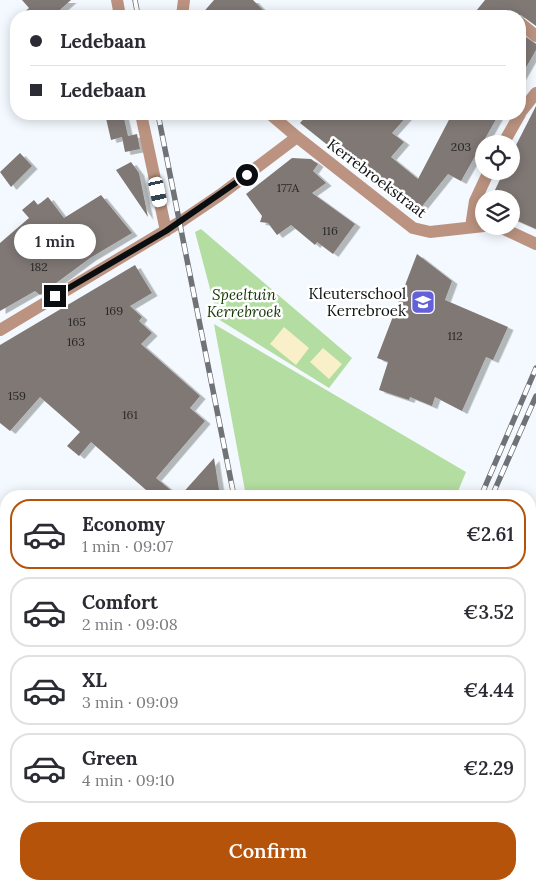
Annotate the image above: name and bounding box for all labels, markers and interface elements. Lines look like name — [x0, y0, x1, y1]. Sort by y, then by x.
text: Ledebaan — [60, 29, 146, 53]
text: Ledebaan — [60, 78, 146, 102]
street label: Kerrebroekstraat — [324, 134, 431, 222]
map controls — [475, 135, 520, 235]
button: locate — [475, 135, 520, 180]
house number: 203 — [451, 139, 472, 154]
route start — [236, 164, 258, 186]
car — [147, 176, 168, 208]
house number: 177A — [277, 180, 300, 195]
button: layers — [475, 190, 520, 235]
house number: 116 — [322, 223, 338, 238]
callout: 1 min — [14, 224, 96, 258]
text: 1 min — [35, 231, 75, 251]
house number: 182 — [30, 259, 48, 274]
place label: Kleuterschool Kerrebroek — [309, 284, 406, 320]
route end — [44, 285, 66, 307]
park label: Speeltuin Kerrebroek — [207, 285, 281, 321]
school or university icon: Kleuterschool Kerrebroek — [410, 289, 436, 315]
house number: 169 — [105, 303, 123, 318]
house number: 165 — [68, 314, 86, 329]
house number: 112 — [447, 328, 463, 343]
house number: 163 — [67, 334, 85, 349]
house number: 159 — [8, 388, 26, 403]
house number: 161 — [122, 407, 138, 422]
icon: car — [22, 512, 67, 557]
text: Economy — [82, 512, 165, 536]
text: €2.61 — [466, 522, 514, 546]
text: 1 min · 09:07 — [82, 536, 173, 556]
icon: car — [22, 590, 67, 635]
text: Comfort — [82, 590, 158, 614]
text: €3.52 — [463, 600, 514, 624]
text: 2 min · 09:08 — [82, 614, 178, 634]
icon: car — [22, 668, 67, 713]
text: XL — [82, 668, 107, 692]
text: €4.44 — [463, 678, 514, 702]
text: 3 min · 09:09 — [82, 692, 178, 712]
icon: car — [22, 746, 67, 791]
text: Green — [82, 746, 138, 770]
text: €2.29 — [463, 756, 514, 780]
text: 4 min · 09:10 — [82, 770, 175, 790]
button: Confirm — [20, 822, 516, 880]

